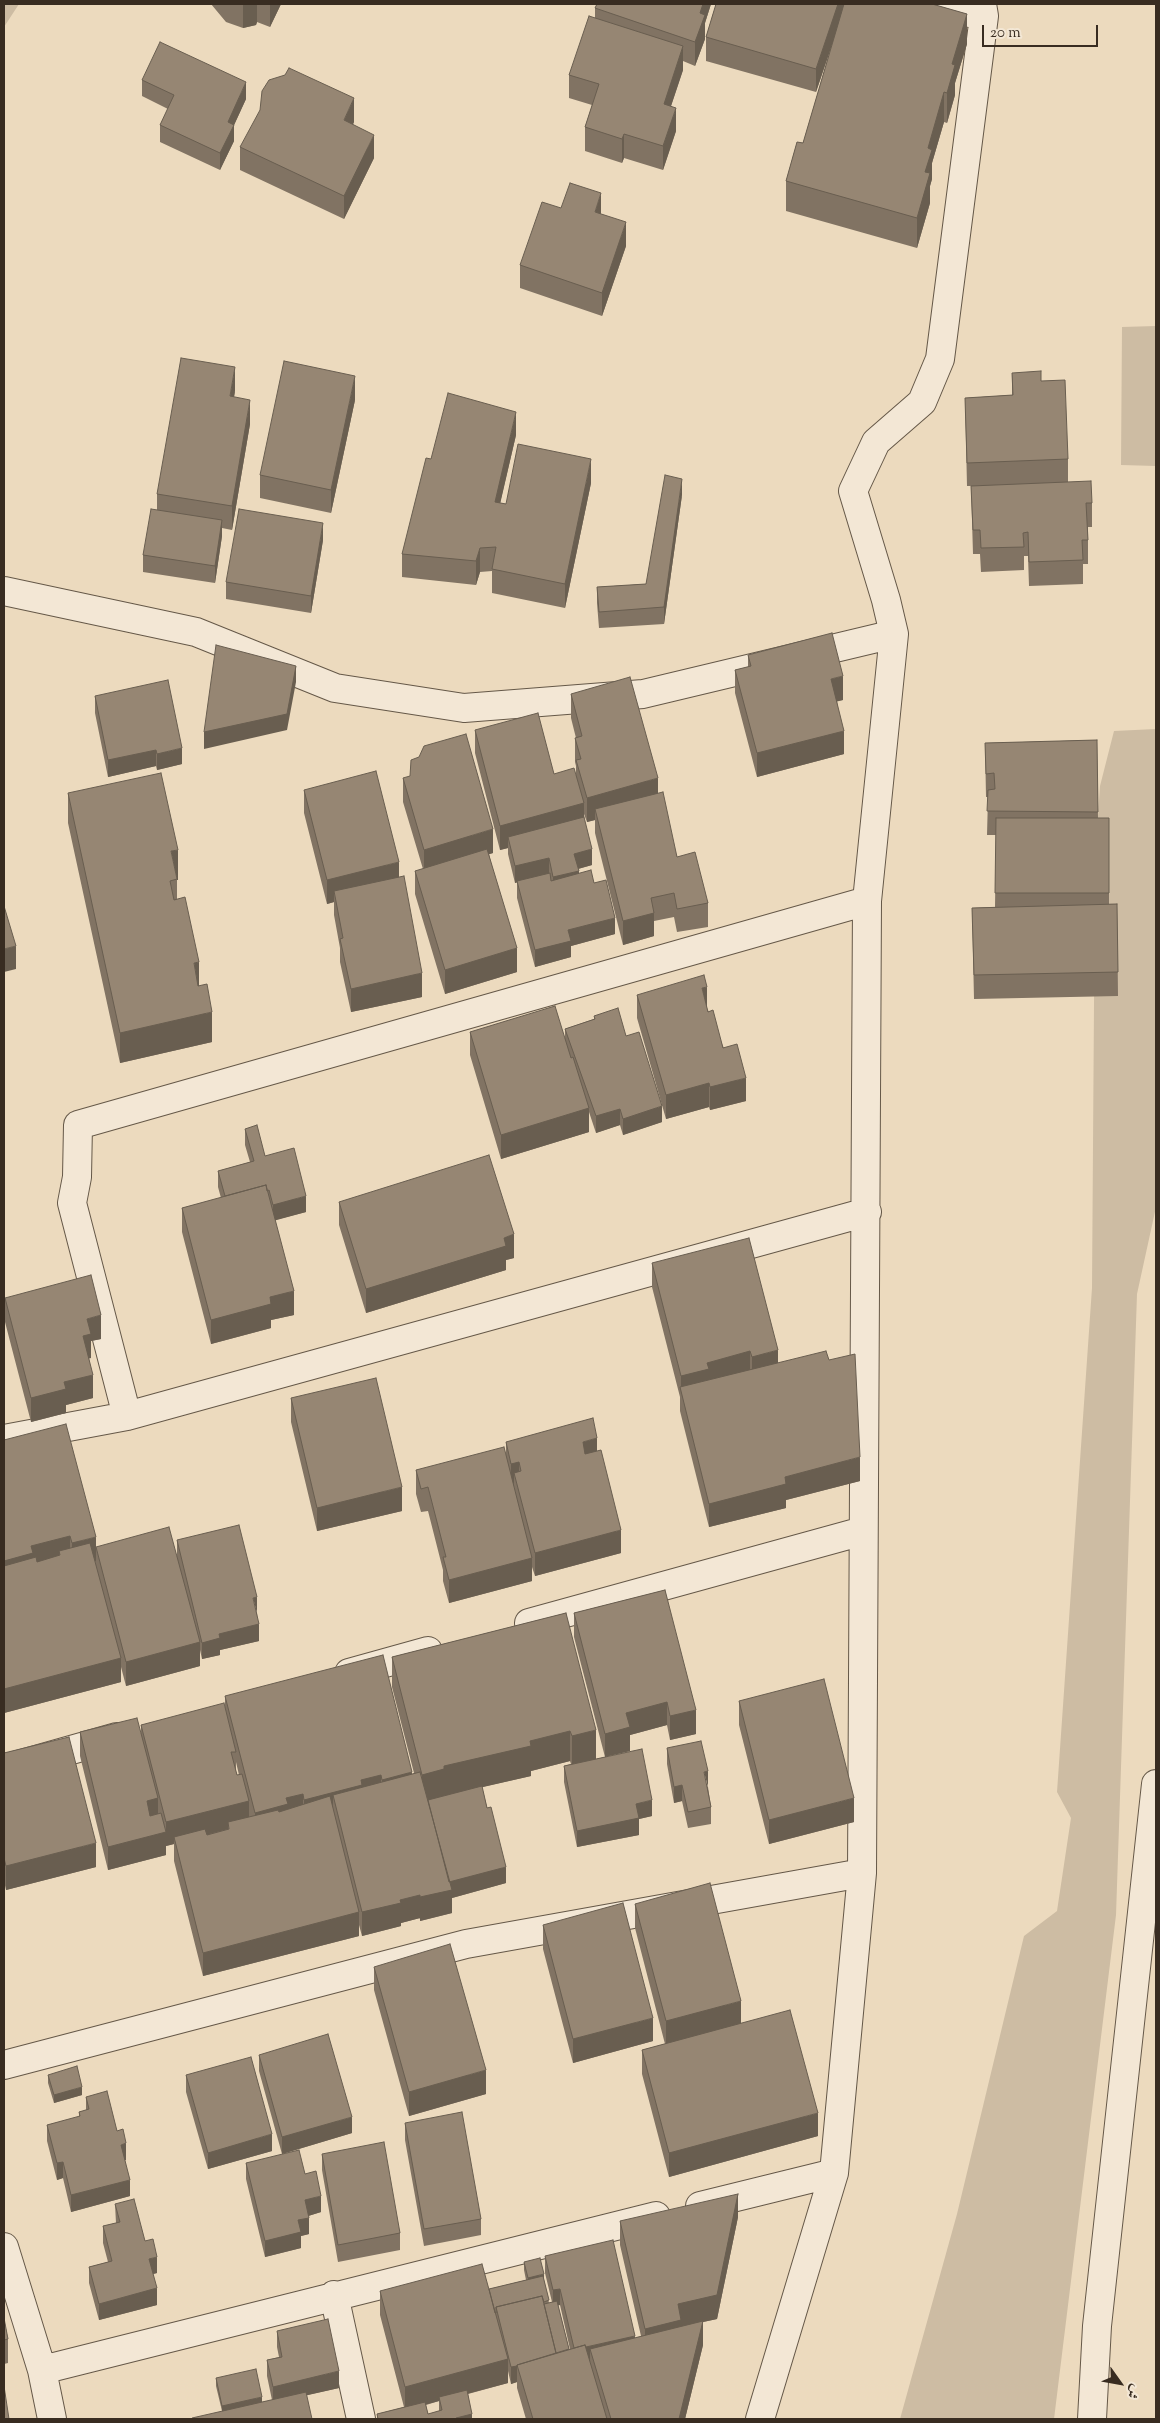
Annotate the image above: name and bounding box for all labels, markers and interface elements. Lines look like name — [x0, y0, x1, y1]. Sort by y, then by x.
scale bar — [985, 15, 1101, 47]
text: 20 m — [990, 23, 1021, 44]
north arrow — [1095, 2358, 1145, 2408]
text: ش — [1121, 2380, 1145, 2402]

